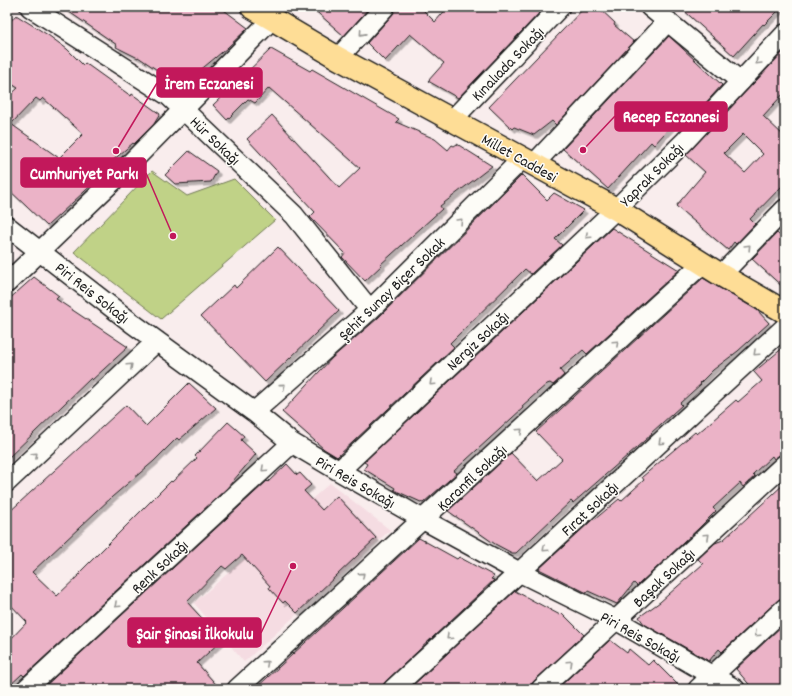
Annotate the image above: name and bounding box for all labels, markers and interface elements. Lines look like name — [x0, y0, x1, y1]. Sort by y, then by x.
street label: Kınalıada Sokağı — [467, 22, 551, 107]
one-way arrow — [359, 28, 366, 36]
one-way arrow — [755, 57, 763, 65]
callout: İrem Eczanesi — [157, 68, 262, 97]
text: İrem Eczanesi — [165, 74, 254, 98]
callout: Recep Eczanesi — [615, 102, 727, 131]
text: Recep Eczanesi — [623, 107, 720, 131]
street label: Hür Sokağı — [184, 112, 245, 172]
street label: Millet Caddesi — [477, 129, 561, 190]
street label: Yaprak Sokağı — [615, 138, 690, 213]
callout: Cumhuriyet Parkı — [21, 158, 146, 187]
text: Cumhuriyet Parkı — [30, 164, 138, 188]
one-way arrow — [455, 218, 463, 226]
one-way arrow — [585, 231, 592, 238]
street label: Şehit Sunay Biçer Sokak — [334, 233, 451, 347]
one-way arrow — [743, 244, 751, 252]
street label: Piri Reis Sokağı — [49, 257, 134, 330]
street label: Nergiz Sokağı — [442, 307, 515, 377]
one-way arrow — [611, 340, 619, 348]
one-way arrow — [753, 349, 761, 356]
one-way arrow — [125, 363, 133, 371]
one-way arrow — [429, 378, 437, 385]
one-way arrow — [278, 384, 286, 391]
one-way arrow — [515, 428, 523, 436]
one-way arrow — [658, 437, 666, 444]
street label: Karanfil Sokağı — [432, 440, 513, 518]
street label: Piri Reis Sokağı — [310, 451, 399, 515]
one-way arrow — [31, 453, 38, 460]
one-way arrow — [261, 465, 268, 472]
street label: Fırat Sokağı — [557, 477, 625, 543]
one-way arrow — [702, 534, 710, 541]
street label: Renk Sokağı — [127, 535, 194, 600]
one-way arrow — [542, 544, 550, 552]
street label: Başak Sokağı — [628, 544, 701, 614]
one-way arrow — [357, 573, 365, 580]
one-way arrow — [114, 600, 122, 608]
street label: Piri Reis Sokağı — [595, 607, 684, 670]
callout: Şair Şinasi İlkokulu — [128, 618, 261, 647]
text: Şair Şinasi İlkokulu — [136, 624, 254, 648]
one-way arrow — [754, 629, 761, 636]
one-way arrow — [446, 632, 454, 640]
one-way arrow — [261, 660, 269, 667]
one-way arrow — [565, 660, 573, 667]

